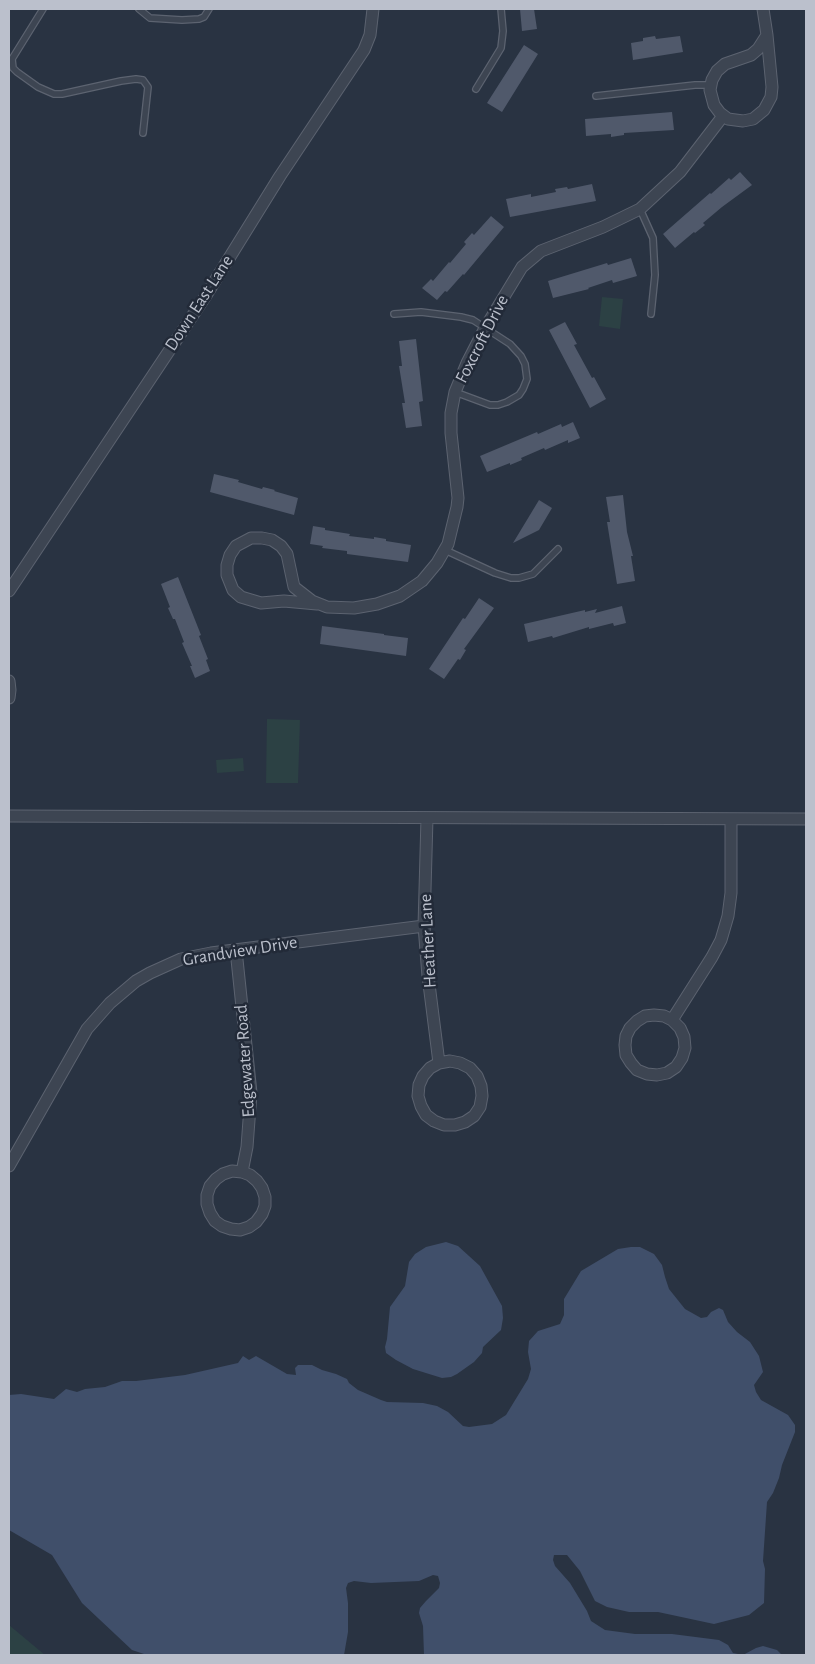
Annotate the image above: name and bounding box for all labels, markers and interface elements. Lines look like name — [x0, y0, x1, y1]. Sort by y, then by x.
street label: Down East Lane — [160, 251, 238, 355]
street label: Foxcroft Drive — [451, 291, 513, 387]
street label: Heather Lane — [415, 894, 441, 988]
street label: Grandview Drive — [181, 931, 299, 971]
street label: Edgewater Road — [230, 1004, 260, 1118]

